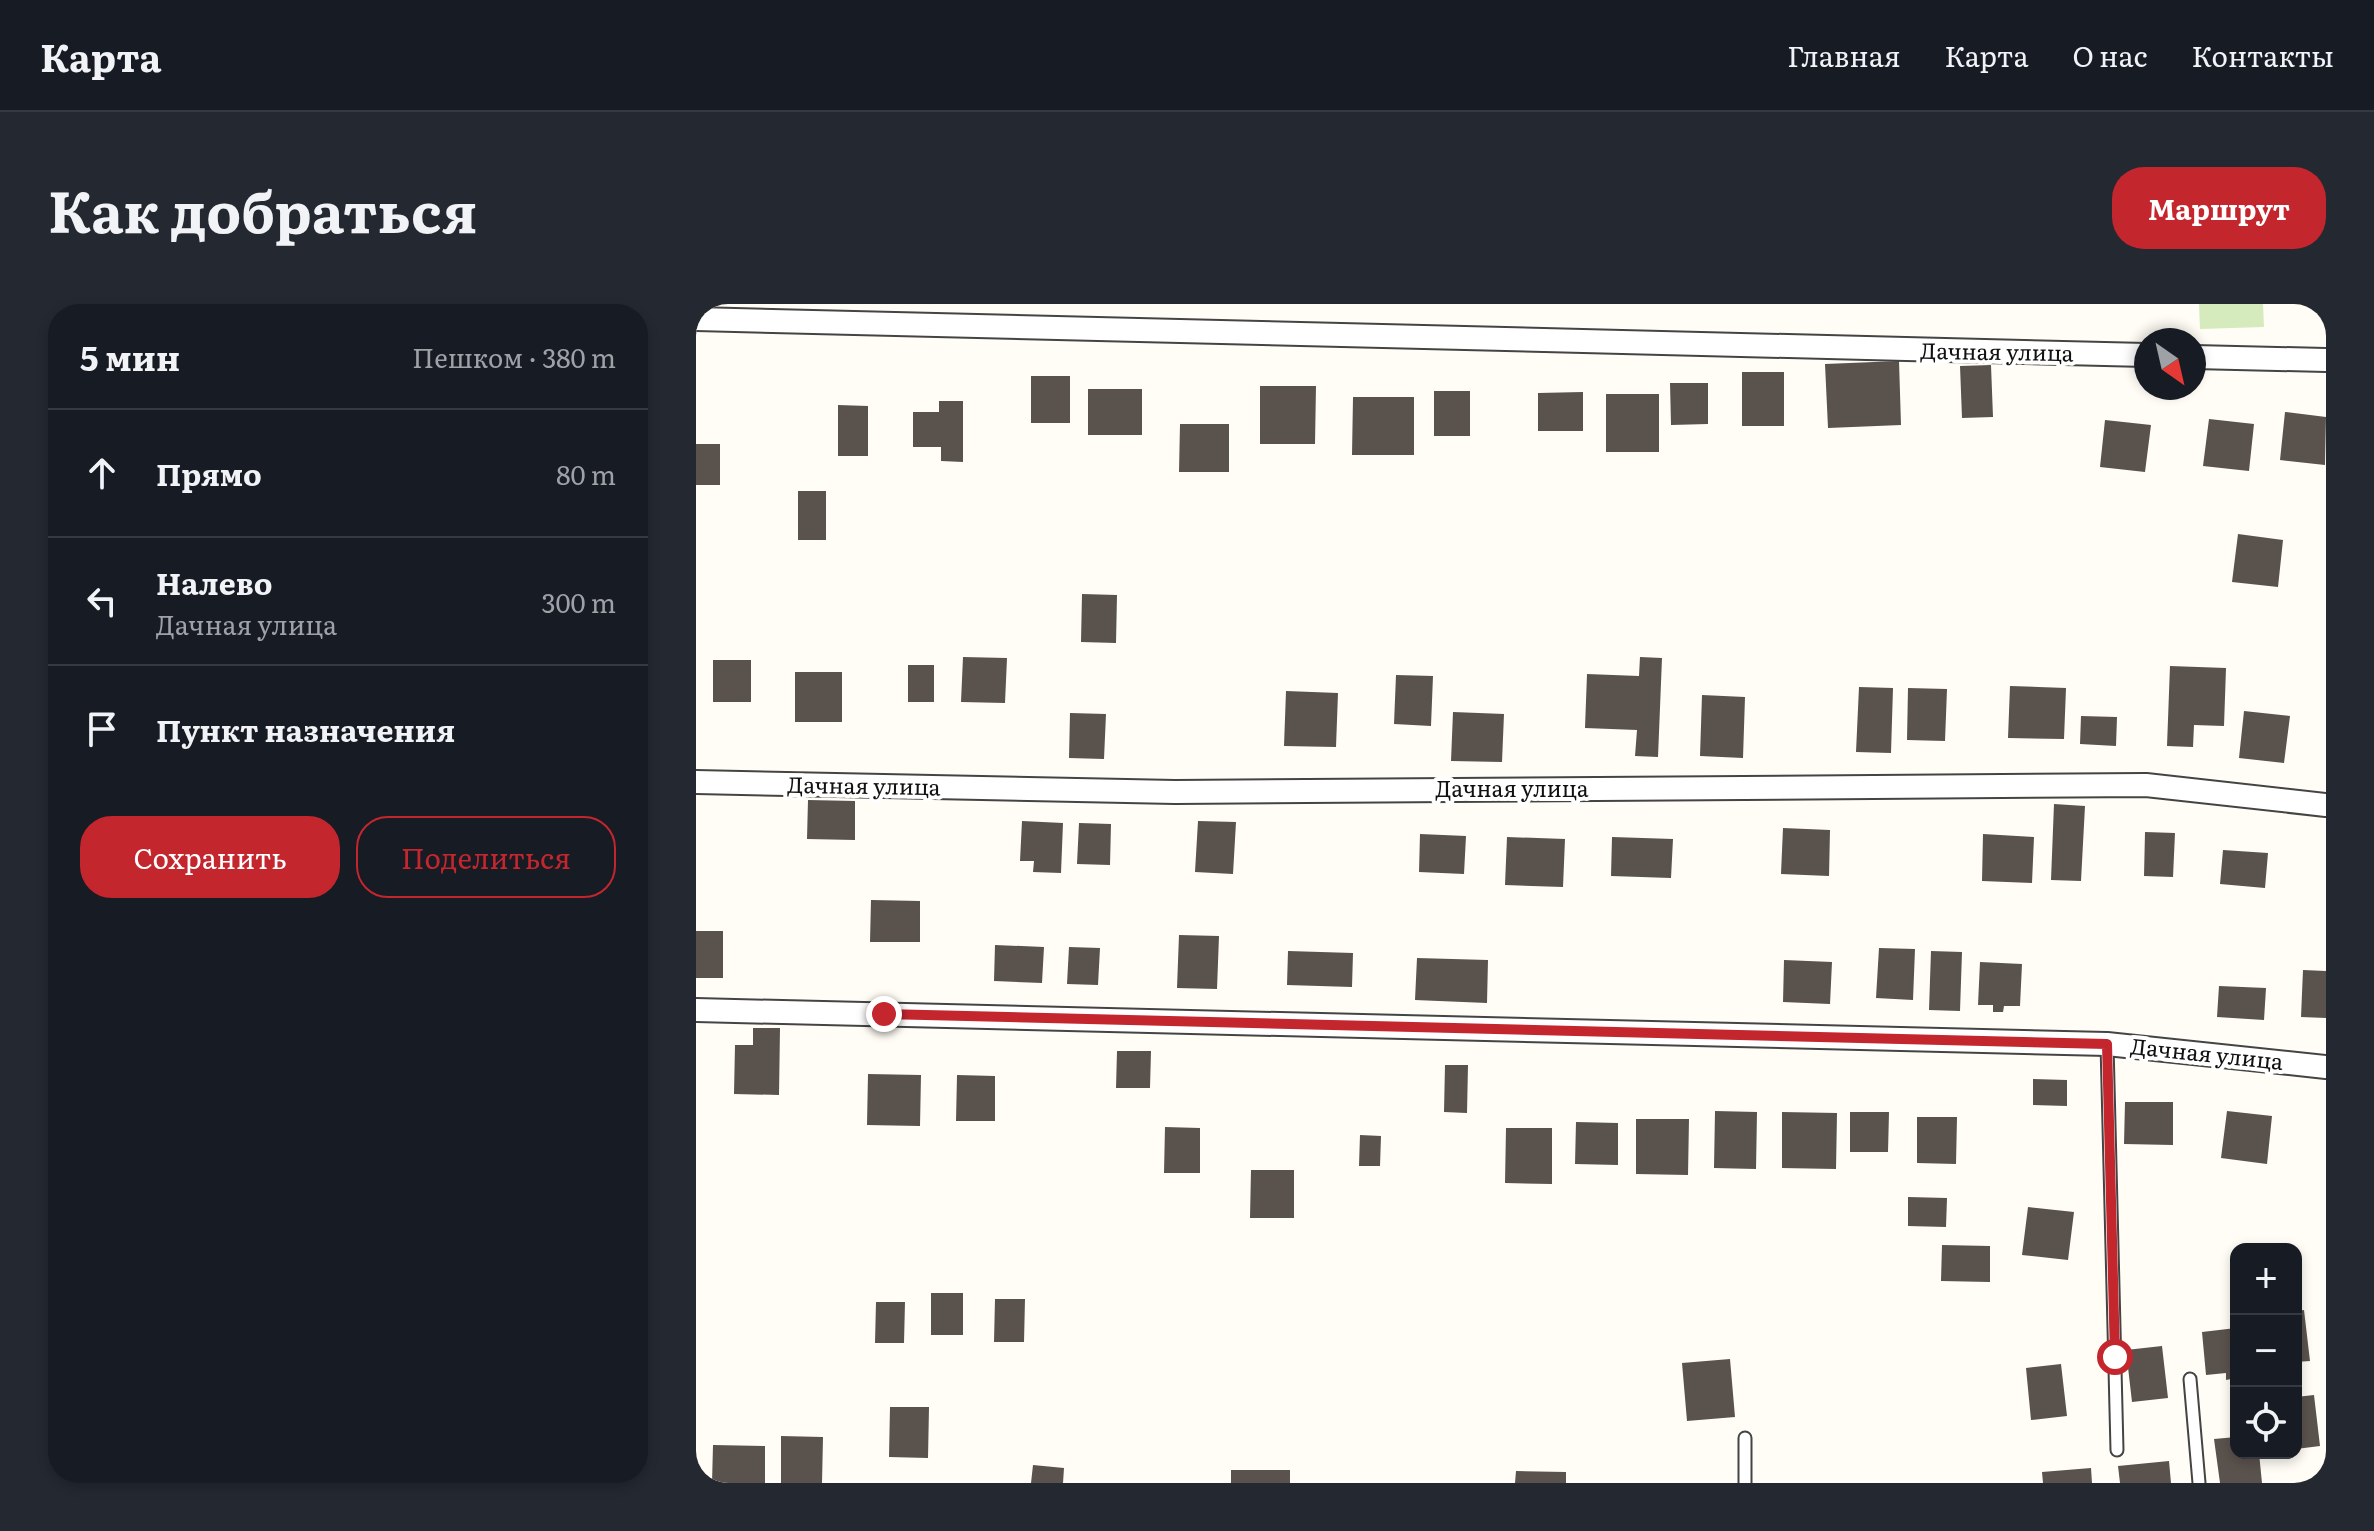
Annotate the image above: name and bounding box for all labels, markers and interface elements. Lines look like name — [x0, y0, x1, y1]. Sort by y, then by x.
text: Карта — [40, 27, 162, 84]
text: Главная — [1787, 34, 1901, 76]
text: Карта — [1945, 34, 2028, 76]
text: О нас — [2072, 34, 2148, 76]
text: Контакты — [2192, 34, 2334, 76]
text: Как добраться — [48, 167, 477, 250]
button: Маршрут — [2112, 167, 2326, 249]
north arrow — [2134, 328, 2206, 400]
text: 5 мин — [80, 331, 180, 381]
street label: Дачная улица — [1920, 333, 2074, 368]
text: Пешком · 380 m — [412, 337, 616, 376]
icon: ahead — [80, 451, 124, 495]
text: Прямо — [156, 451, 262, 495]
text: 80 m — [556, 454, 616, 493]
text: Налево — [156, 560, 272, 604]
icon: left — [80, 579, 124, 623]
text: 300 m — [541, 582, 616, 621]
text: Дачная улица — [156, 604, 337, 643]
icon: arrive — [80, 707, 124, 751]
text: Пункт назначения — [156, 707, 455, 751]
street label: Дачная улица — [787, 767, 941, 802]
street label: Дачная улица — [1435, 771, 1589, 804]
button: Сохранить — [80, 816, 340, 898]
button: Поделиться — [356, 816, 616, 898]
route end — [866, 996, 902, 1032]
street label: Дачная улица — [2129, 1028, 2285, 1077]
map controls — [2230, 1243, 2302, 1459]
button: + — [2230, 1243, 2302, 1315]
button: − — [2230, 1315, 2302, 1387]
route start — [2097, 1339, 2133, 1375]
button: locate — [2230, 1387, 2302, 1459]

